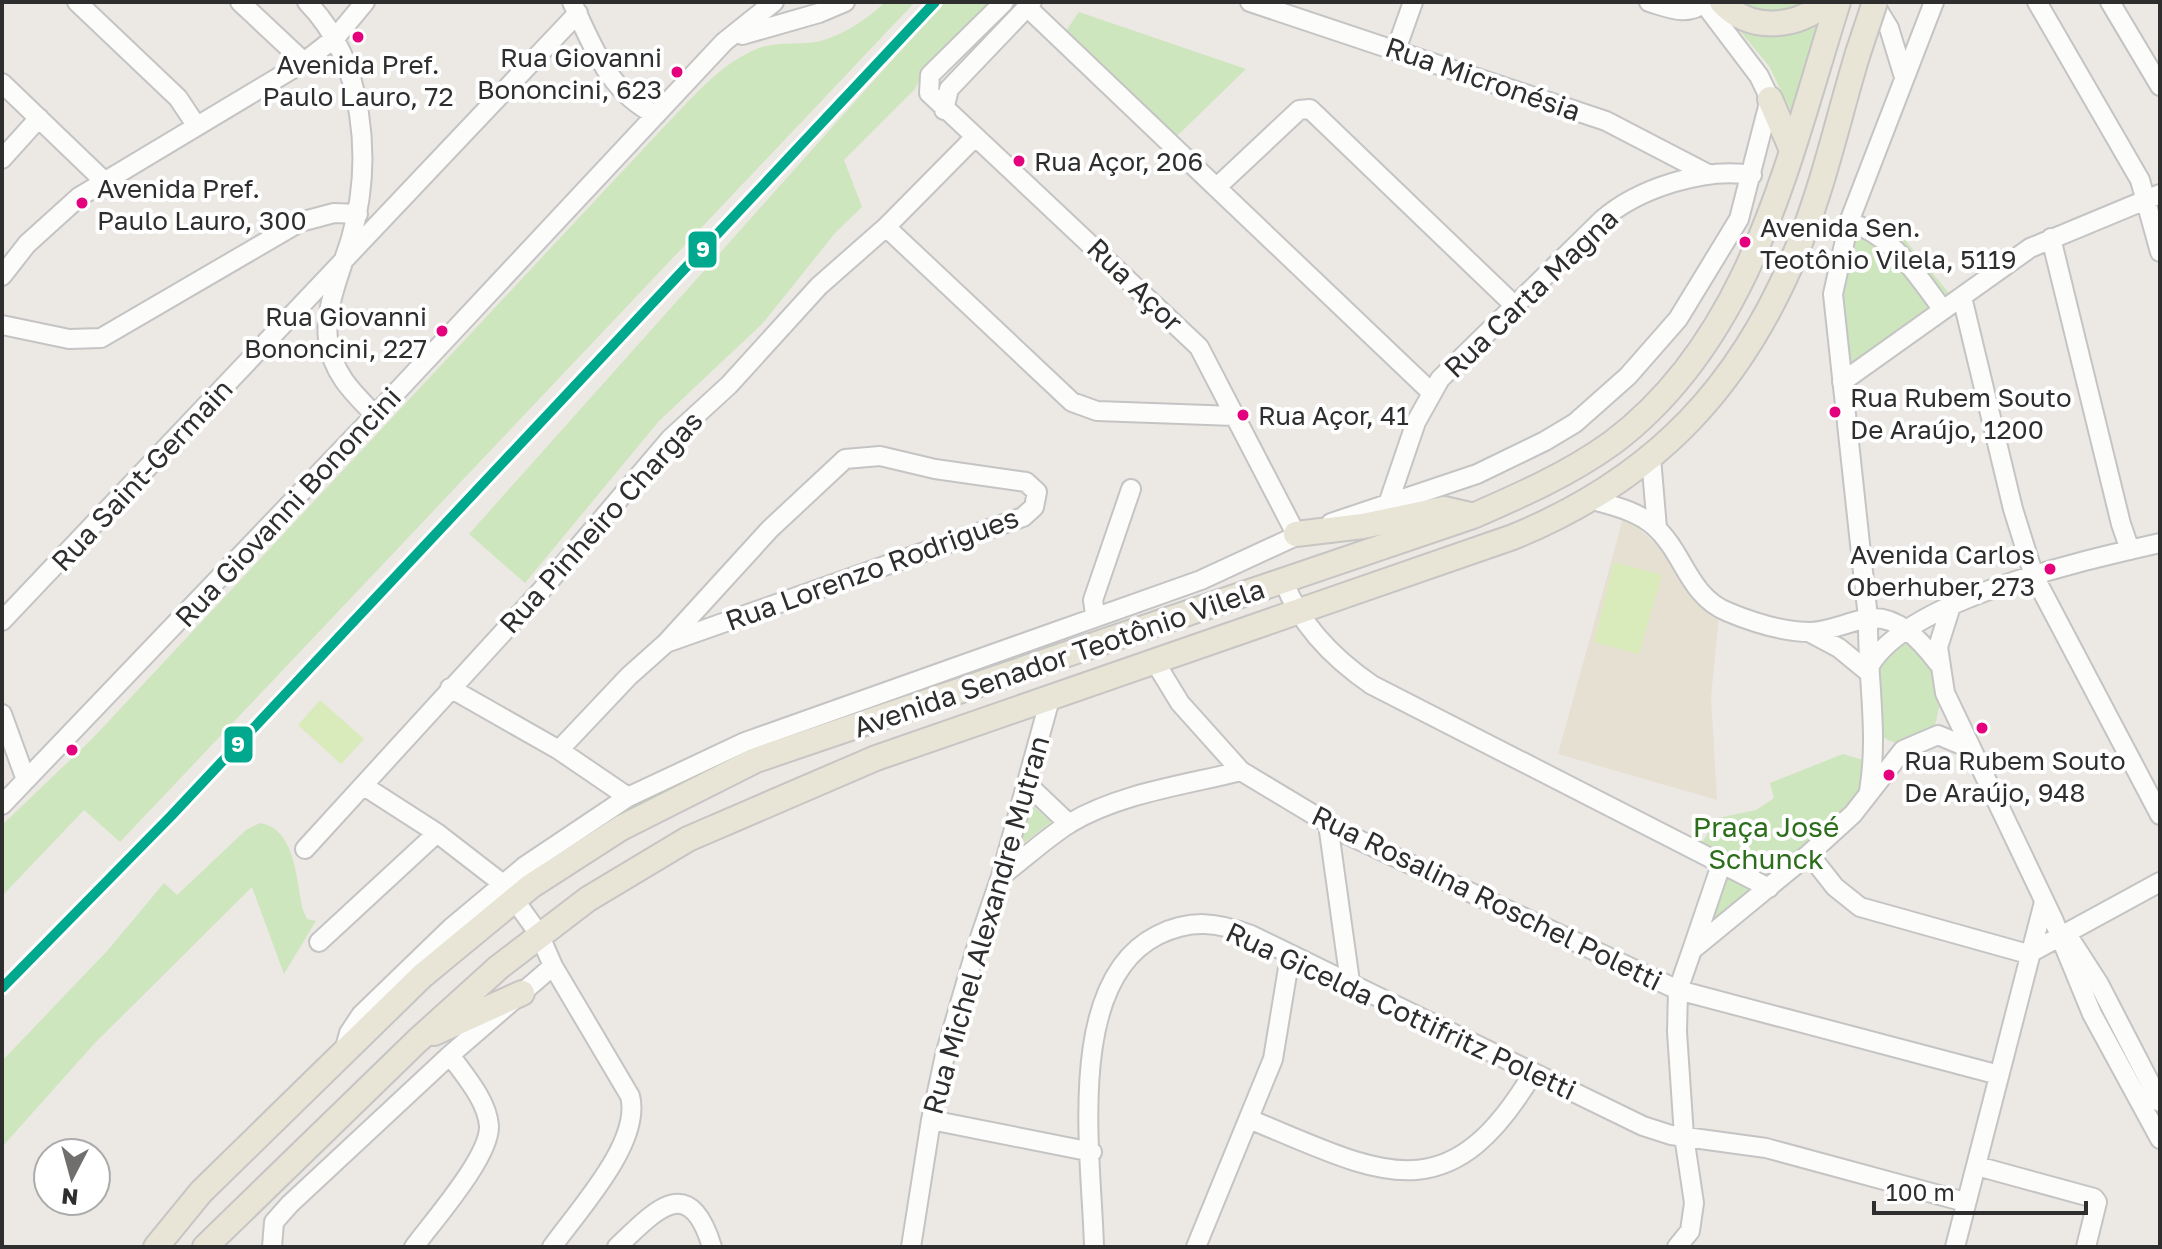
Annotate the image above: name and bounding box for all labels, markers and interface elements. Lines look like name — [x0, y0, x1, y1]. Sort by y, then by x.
marker: Avenida Pref. Paulo Lauro, 72 — [350, 29, 366, 45]
street label: Rua Micronésia — [1381, 30, 1585, 127]
place label: Rua Giovanni Bononcini, 623 — [477, 42, 662, 105]
place label: Avenida Pref. Paulo Lauro, 72 — [263, 49, 453, 112]
marker: Rua Giovanni Bononcini, 623 — [669, 64, 685, 80]
place label: Rua Açor, 206 — [1034, 146, 1203, 177]
marker: Rua Açor, 206 — [1011, 153, 1027, 169]
place label: Avenida Pref. Paulo Lauro, 300 — [97, 173, 307, 236]
marker: Avenida Pref. Paulo Lauro, 300 — [74, 195, 90, 211]
street label: Rua Carta Magna — [1437, 201, 1624, 384]
place label: Avenida Sen. Teotônio Vilela, 5119 — [1760, 212, 2016, 275]
line badge: 9 — [687, 230, 718, 269]
street label: Rua Açor — [1081, 231, 1190, 338]
marker: Avenida Sen. Teotônio Vilela, 5119 — [1737, 234, 1753, 250]
text: 9 — [696, 235, 710, 262]
place label: Rua Giovanni Bononcini, 227 — [244, 301, 427, 364]
marker: Rua Giovanni Bononcini, 227 — [434, 323, 450, 339]
street label: Rua Saint-Germain — [44, 372, 239, 577]
street label: Rua Giovanni Bononcini — [168, 380, 407, 633]
place label: Rua Rubem Souto De Araújo, 1200 — [1850, 382, 2072, 445]
place label: Rua Açor, 41 — [1258, 400, 1409, 431]
street label: Rua Pinheiro Chargas — [492, 404, 709, 639]
marker: Rua Rubem Souto De Araújo, 1200 — [1827, 404, 1843, 420]
marker: Rua Açor, 41 — [1235, 407, 1251, 423]
street label: Rua Lorenzo Rodrigues — [721, 500, 1023, 637]
place label: Avenida Carlos Oberhuber, 273 — [1846, 539, 2035, 602]
marker: Avenida Carlos Oberhuber, 273 — [2042, 561, 2058, 577]
street label: Avenida Senador Teotônio Vilela — [849, 571, 1269, 744]
unlabelled marker — [1974, 720, 1990, 736]
line badge: 9 — [223, 725, 254, 764]
text: 9 — [231, 730, 245, 757]
street label: Rua Michel Alexandre Mutran — [916, 732, 1055, 1118]
unlabelled marker — [64, 742, 80, 758]
place label: Rua Rubem Souto De Araújo, 948 — [1904, 745, 2126, 808]
marker: Rua Rubem Souto De Araújo, 948 — [1881, 767, 1897, 783]
street label: Rua Rosalina Roschel Poletti — [1307, 798, 1668, 997]
park label: Praça José Schunck — [1693, 810, 1839, 875]
street label: Rua Gicelda Cottifritz Poletti — [1221, 915, 1581, 1106]
north arrow — [32, 1137, 112, 1217]
scale bar — [1874, 1165, 2086, 1215]
text: 100 m — [1886, 1177, 1955, 1206]
text: N — [60, 1183, 80, 1212]

